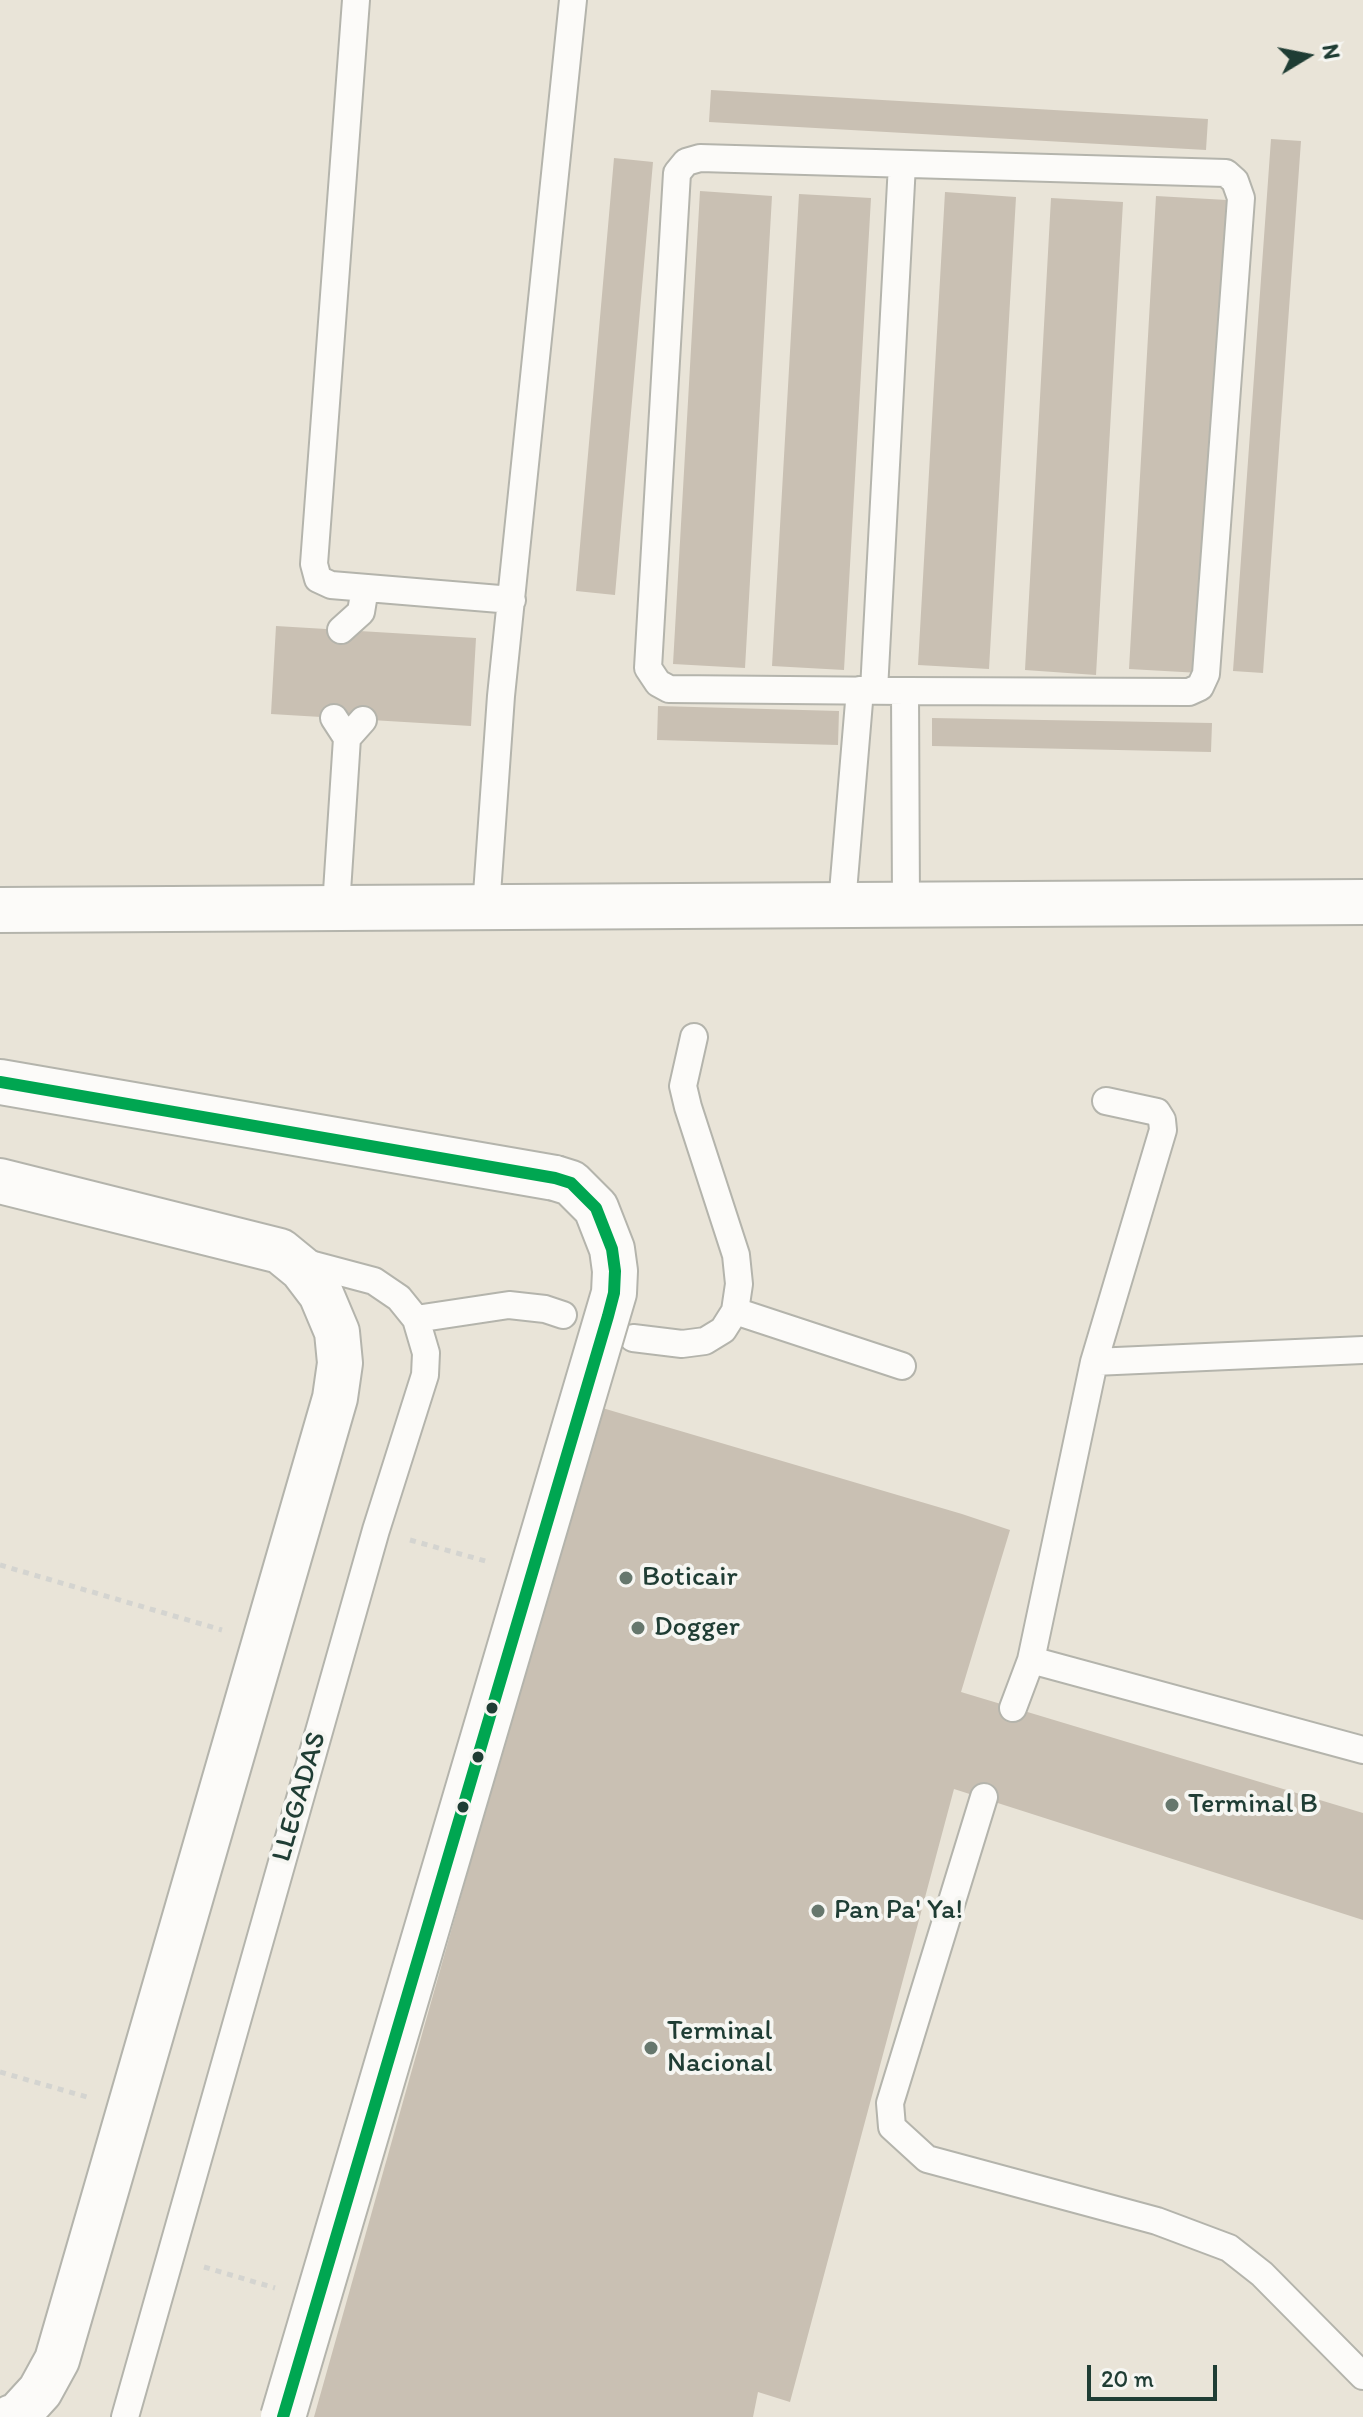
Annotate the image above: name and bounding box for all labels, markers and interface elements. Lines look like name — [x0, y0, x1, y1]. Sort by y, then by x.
north arrow — [1267, 16, 1347, 96]
text: N — [1317, 42, 1346, 61]
place label: Boticair — [642, 1561, 738, 1595]
marker: Boticair — [617, 1569, 635, 1587]
place label: Dogger — [654, 1611, 740, 1645]
marker: Dogger — [629, 1619, 647, 1637]
unlabelled marker — [484, 1700, 500, 1716]
street label: LLEGADAS — [265, 1728, 335, 1866]
unlabelled marker — [470, 1749, 486, 1765]
place label: Terminal B — [1188, 1788, 1318, 1822]
marker: Terminal B — [1163, 1796, 1181, 1814]
unlabelled marker — [455, 1799, 471, 1815]
place label: Pan Pa' Ya! — [834, 1894, 963, 1928]
marker: Pan Pa' Ya! — [809, 1902, 827, 1920]
place label: Terminal Nacional — [667, 2015, 772, 2081]
marker: Terminal Nacional — [642, 2039, 660, 2057]
scale bar — [1091, 2349, 1221, 2399]
text: 20 m — [1101, 2364, 1154, 2393]

